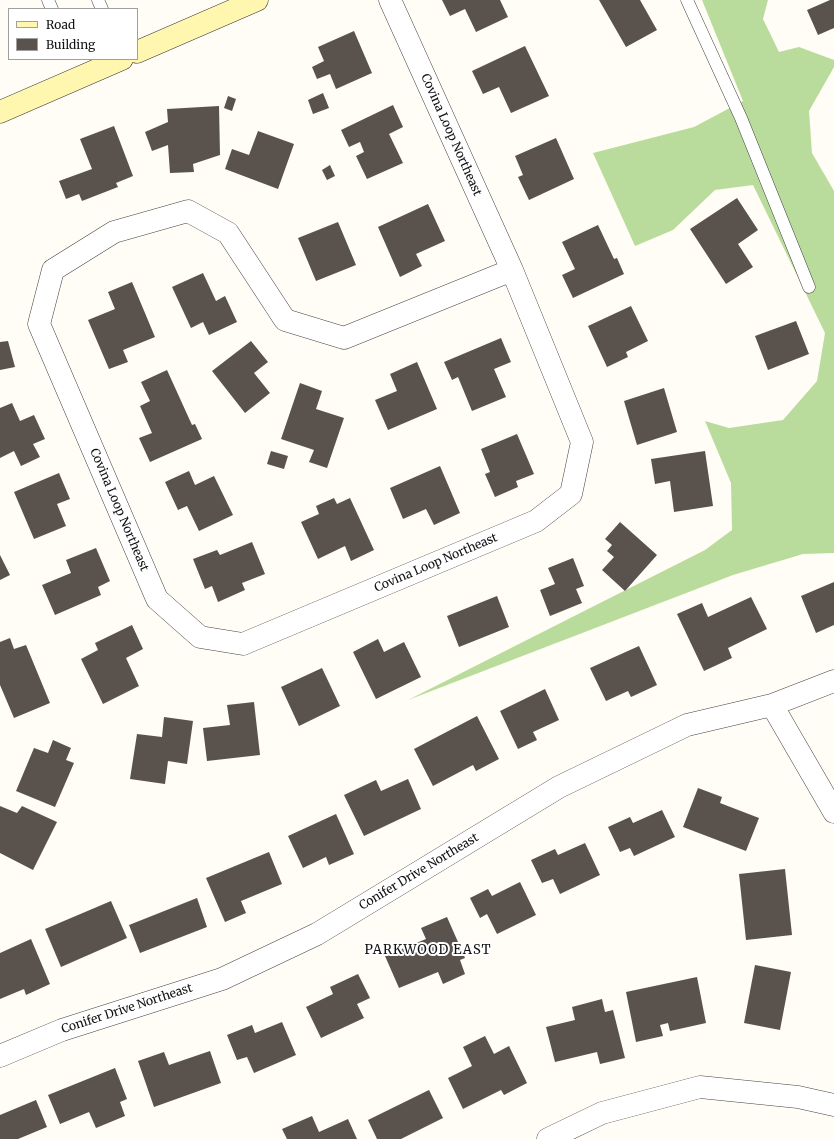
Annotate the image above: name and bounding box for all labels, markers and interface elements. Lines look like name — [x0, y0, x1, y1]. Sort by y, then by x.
legend — [8, 8, 138, 60]
text: Road — [46, 17, 75, 32]
text: Building — [46, 37, 95, 52]
street label: Covina Loop Northeast — [418, 72, 484, 198]
street label: Covina Loop Northeast — [87, 446, 151, 574]
street label: Covina Loop Northeast — [372, 531, 500, 595]
street label: Conifer Drive Northeast — [357, 831, 481, 913]
district label: PARKWOOD EAST — [364, 942, 492, 958]
street label: Conifer Drive Northeast — [60, 981, 194, 1037]

